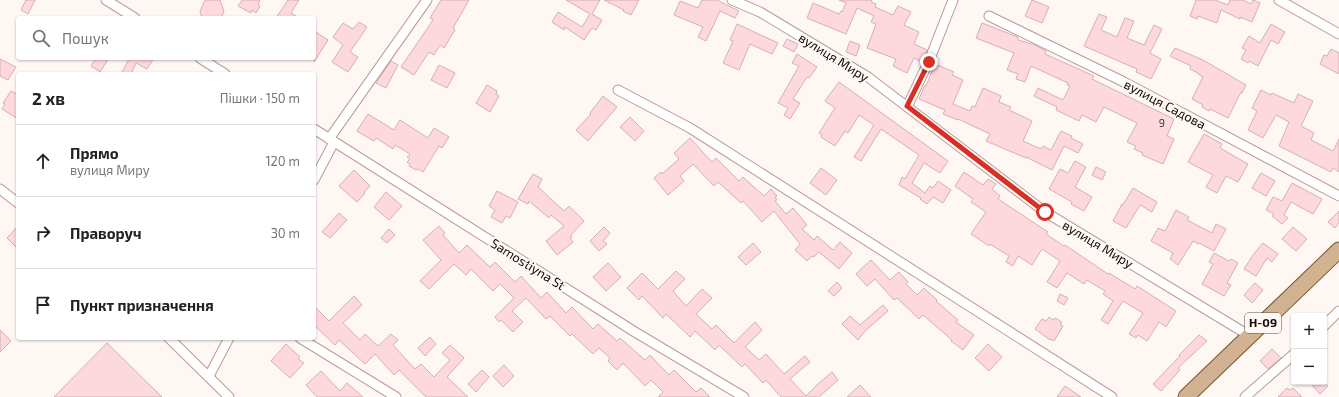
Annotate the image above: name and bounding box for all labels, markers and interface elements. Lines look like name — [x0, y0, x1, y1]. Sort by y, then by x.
search box — [16, 16, 316, 60]
icon: search — [30, 27, 52, 49]
text: Пошук — [62, 29, 109, 47]
street label: вулиця Миру — [796, 29, 872, 85]
route end — [920, 53, 938, 71]
street label: вулиця Садова — [1121, 76, 1209, 132]
text: 2 хв — [32, 88, 65, 108]
text: Пішки · 150 m — [220, 90, 300, 106]
house number: 9 — [1159, 116, 1165, 129]
text: Прямо — [70, 144, 119, 162]
icon: ahead — [32, 150, 54, 172]
text: 120 m — [265, 153, 300, 169]
text: вулиця Миру — [70, 162, 150, 178]
route start — [1036, 203, 1054, 221]
street label: вулиця Миру — [1060, 217, 1136, 271]
icon: right — [32, 222, 54, 244]
text: Праворуч — [70, 224, 141, 242]
text: 30 m — [271, 225, 300, 241]
street label: Samostiyna St — [488, 235, 568, 293]
icon: arrive — [32, 294, 54, 316]
text: Пункт призначення — [70, 296, 214, 314]
road number: Н-09 — [1245, 313, 1281, 333]
map controls — [1291, 313, 1327, 385]
button: + — [1291, 313, 1327, 349]
button: − — [1291, 349, 1327, 385]

